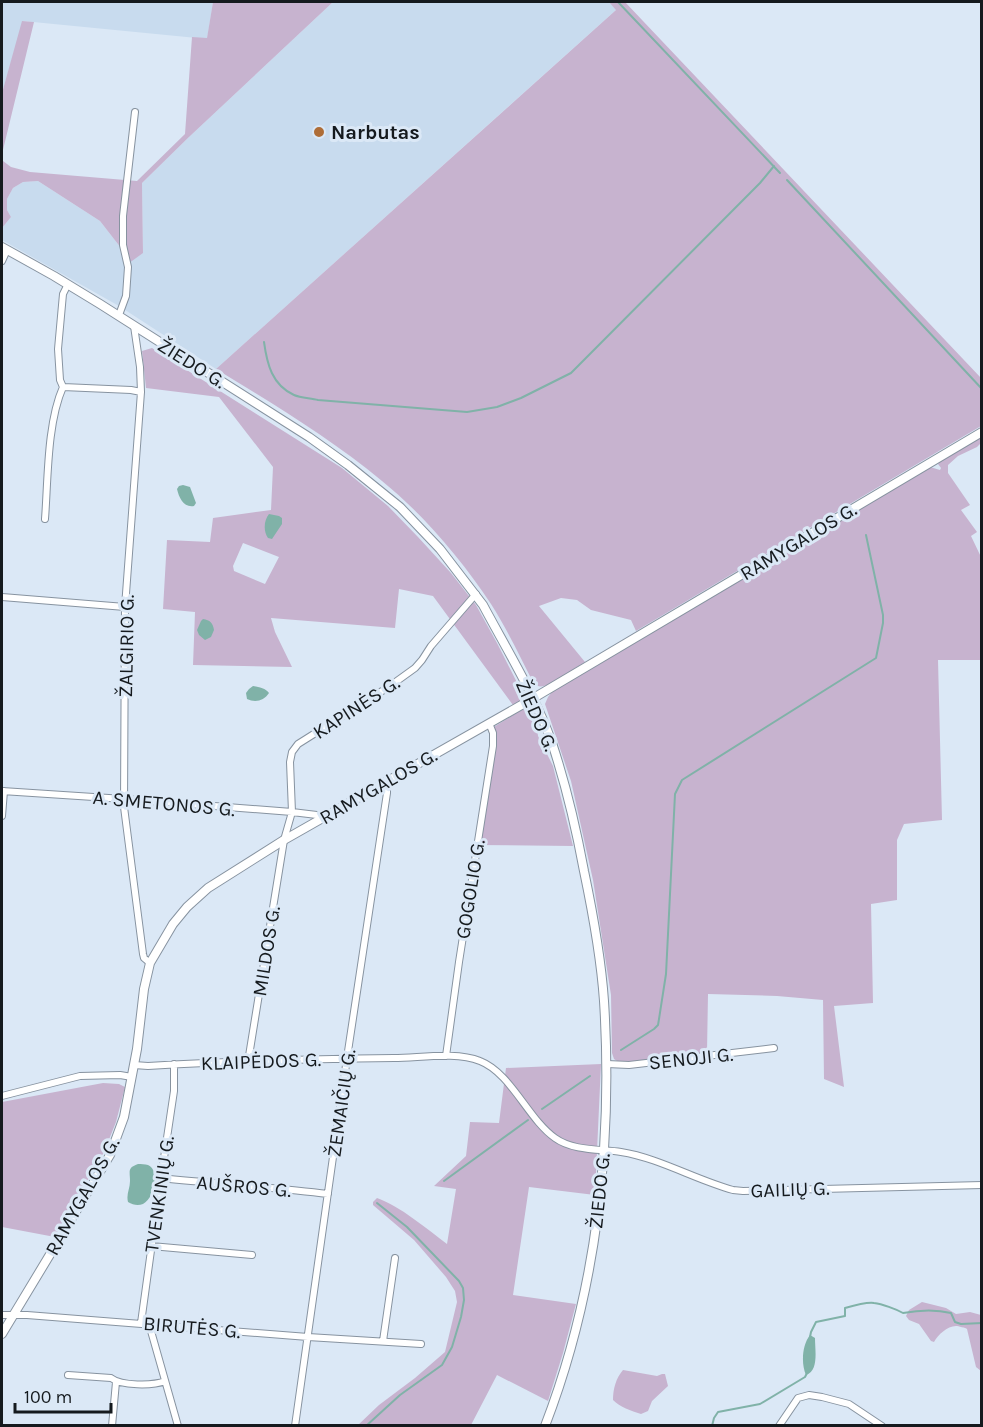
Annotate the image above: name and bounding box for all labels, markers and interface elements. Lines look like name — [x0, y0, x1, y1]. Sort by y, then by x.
place label: Narbutas — [331, 121, 420, 144]
marker: Narbutas — [312, 125, 326, 139]
street label: ŽIEDO G. — [153, 333, 231, 393]
street label: RAMYGALOS G. — [736, 498, 861, 585]
street label: ŽALGIRIO G. — [113, 594, 139, 698]
street label: KAPINĖS G. — [309, 671, 404, 744]
street label: ŽIEDO G. — [511, 675, 563, 755]
street label: RAMYGALOS G. — [316, 744, 441, 829]
street label: A. SMETONOS G. — [92, 786, 236, 821]
street label: GOGOLIO G. — [451, 838, 490, 941]
street label: MILDOS G. — [248, 904, 285, 998]
street label: SENOJI G. — [648, 1043, 734, 1074]
street label: ŽEMAIČIŲ G. — [322, 1047, 360, 1159]
street label: KLAIPĖDOS G. — [200, 1048, 322, 1075]
street label: RAMYGALOS G. — [40, 1133, 124, 1259]
street label: TVENKINIŲ G. — [140, 1134, 179, 1254]
street label: ŽIEDO G. — [583, 1152, 615, 1230]
street label: AUŠROS G. — [196, 1170, 292, 1202]
street label: GAILIŲ G. — [750, 1177, 830, 1202]
street label: BIRUTĖS G. — [142, 1312, 242, 1343]
scale bar — [15, 1376, 111, 1414]
text: 100 m — [24, 1386, 72, 1408]

